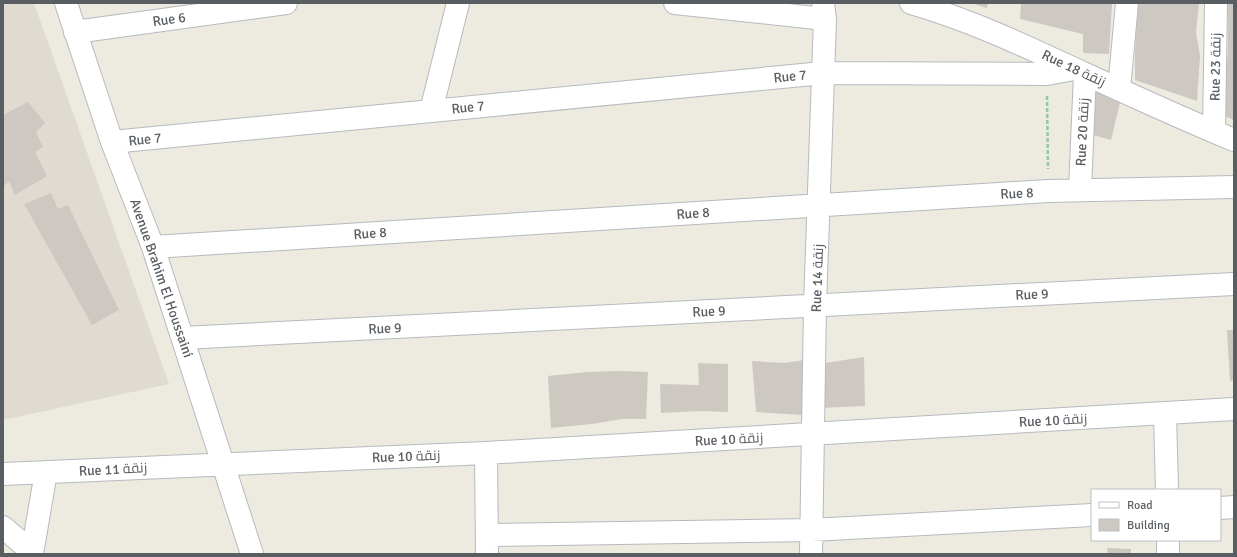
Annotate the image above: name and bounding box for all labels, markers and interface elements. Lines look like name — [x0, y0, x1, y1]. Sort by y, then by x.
street label: Rue 6 — [151, 9, 187, 30]
street label: Rue 23 زنقة — [1206, 33, 1225, 101]
street label: Rue 18 زنقة — [1039, 46, 1108, 91]
street label: Rue 7 — [773, 66, 808, 87]
street label: Rue 7 — [451, 97, 486, 118]
street label: Rue 20 زنقة — [1072, 97, 1093, 167]
street label: Rue 7 — [128, 129, 163, 150]
street label: Rue 8 — [1000, 184, 1034, 203]
street label: Avenue Brahim El Houssaini — [126, 196, 197, 360]
street label: Rue 8 — [676, 204, 710, 223]
street label: Rue 8 — [353, 224, 387, 243]
street label: Rue 14 زنقة — [808, 243, 827, 313]
street label: Rue 9 — [1015, 285, 1049, 304]
street label: Rue 9 — [692, 302, 726, 321]
street label: Rue 9 — [368, 319, 402, 338]
street label: Rue 10 زنقة — [1018, 410, 1088, 431]
street label: Rue 10 زنقة — [694, 429, 764, 450]
street label: Rue 10 زنقة — [371, 447, 441, 466]
street label: Rue 11 زنقة — [78, 459, 148, 480]
legend — [1091, 489, 1221, 541]
text: Road — [1127, 498, 1153, 513]
text: Building — [1127, 518, 1170, 533]

